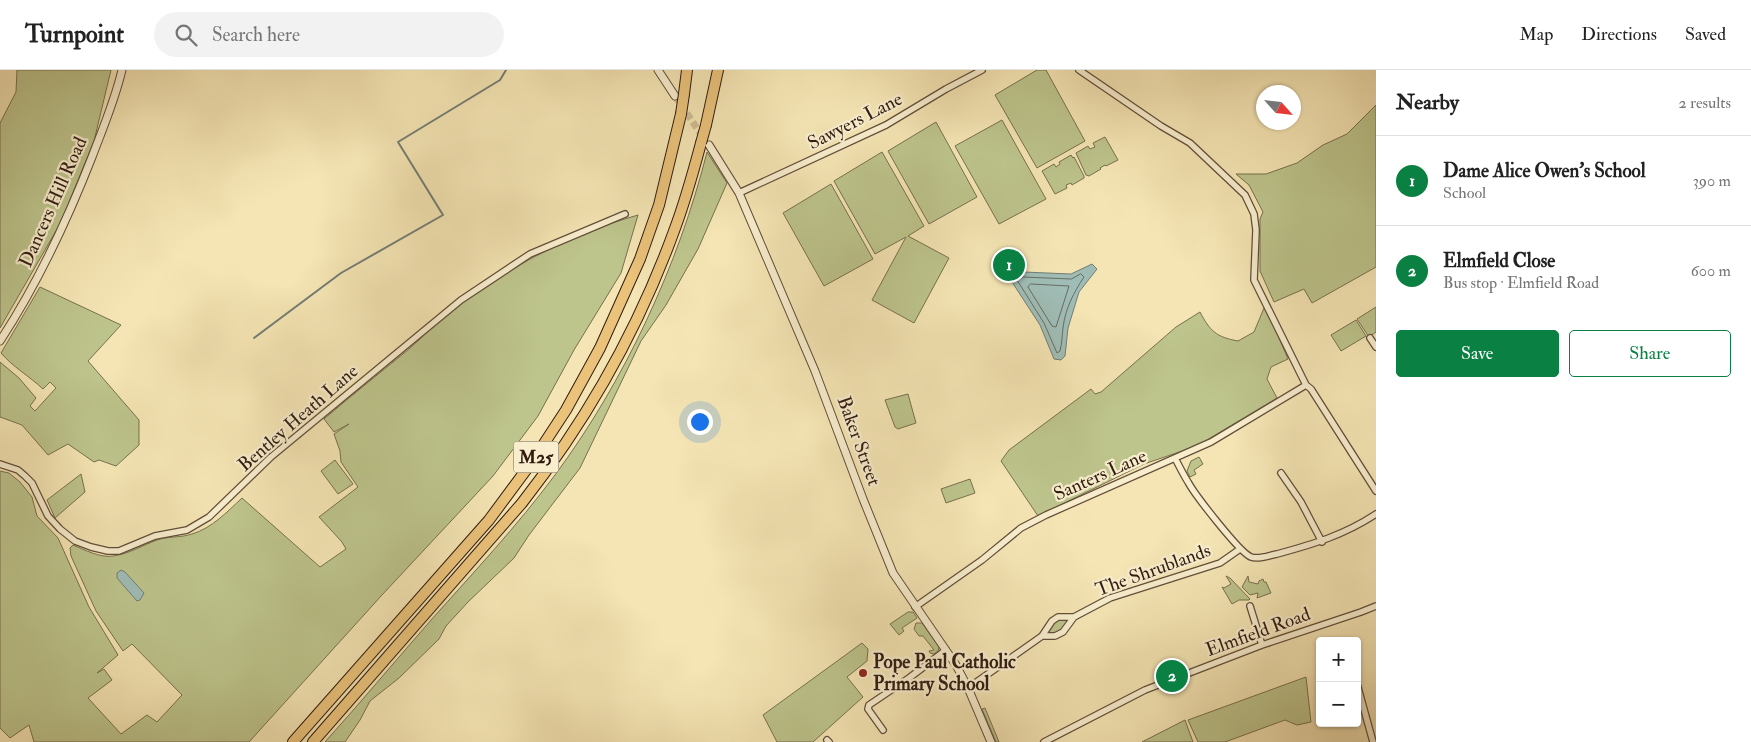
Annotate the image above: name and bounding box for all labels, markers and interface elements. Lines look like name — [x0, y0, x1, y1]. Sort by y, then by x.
search box — [154, 12, 504, 57]
text: Turnpoint — [25, 19, 124, 50]
icon: search — [172, 21, 200, 49]
text: Search here — [212, 23, 300, 47]
text: Map — [1520, 23, 1553, 46]
text: Directions — [1581, 23, 1657, 46]
text: Saved — [1685, 23, 1726, 46]
north arrow — [1256, 85, 1301, 130]
street label: Sawyers Lane — [804, 87, 906, 155]
text: Nearby — [1396, 89, 1459, 116]
text: 2 results — [1678, 93, 1731, 113]
street label: Dancers Hill Road — [14, 132, 93, 271]
text: Dame Alice Owen's School — [1443, 159, 1646, 183]
text: 1 — [1409, 171, 1415, 191]
text: 390 m — [1693, 171, 1731, 191]
text: School — [1443, 183, 1486, 203]
pin: 1 — [993, 246, 1025, 284]
text: Elmfield Close — [1443, 249, 1555, 273]
text: 2 — [1408, 261, 1416, 281]
text: 600 m — [1691, 261, 1731, 281]
text: Bus stop · Elmfield Road — [1443, 273, 1599, 293]
button: Save — [1396, 330, 1559, 377]
button: Share — [1569, 330, 1731, 377]
street label: Bentley Heath Lane — [233, 359, 363, 477]
street label: Baker Street — [832, 393, 886, 489]
your location — [687, 409, 713, 435]
road number: M25 — [514, 442, 558, 472]
street label: Santers Lane — [1050, 444, 1150, 506]
street label: The Shrublands — [1092, 538, 1214, 602]
street label: Elmfield Road — [1202, 602, 1314, 662]
map controls — [1316, 637, 1361, 727]
button: + — [1316, 637, 1361, 682]
place label: Pope Paul Catholic Primary School — [873, 650, 1016, 697]
pin: 2 — [1156, 657, 1188, 695]
marker: Pope Paul Catholic Primary School — [857, 667, 869, 679]
button: − — [1316, 682, 1361, 727]

